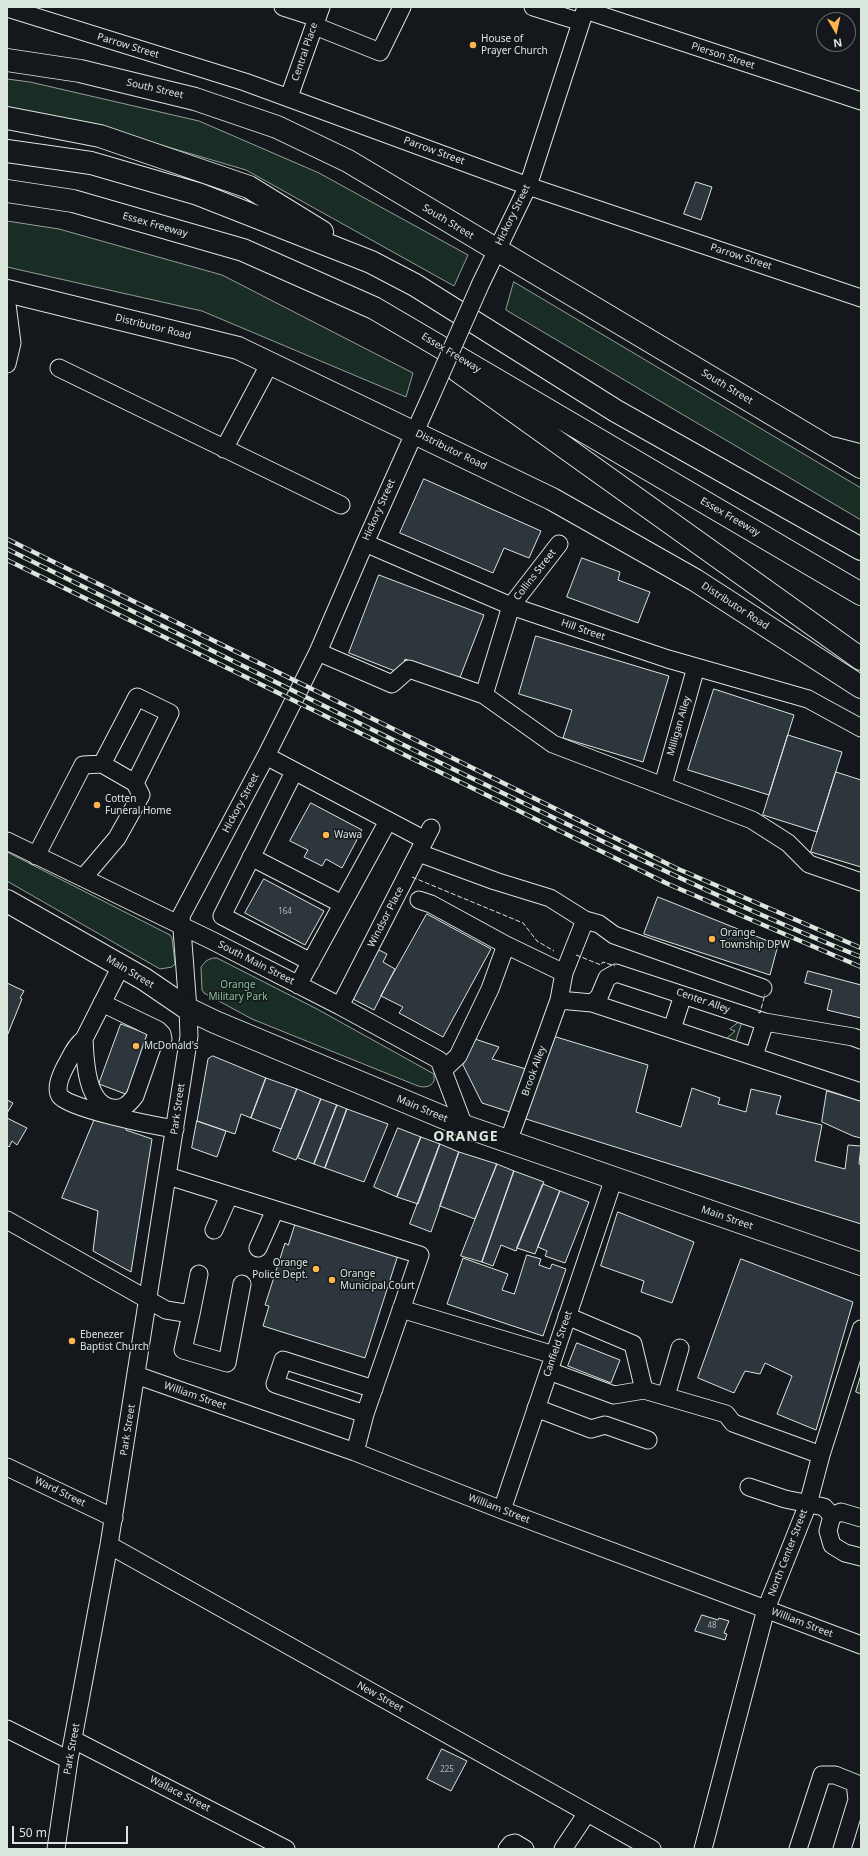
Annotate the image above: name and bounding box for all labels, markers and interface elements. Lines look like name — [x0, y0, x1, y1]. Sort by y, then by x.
north arrow — [816, 12, 856, 52]
street label: Central Place — [289, 21, 321, 83]
street label: Parrow Street — [96, 31, 160, 61]
place label: House of Prayer Church — [481, 33, 548, 56]
text: N — [832, 35, 843, 51]
marker: House of Prayer Church — [468, 40, 478, 50]
street label: Pierson Street — [690, 40, 756, 72]
street label: South Street — [125, 77, 185, 101]
street label: Parrow Street — [402, 134, 466, 168]
street label: Hickory Street — [493, 183, 533, 247]
street label: South Street — [420, 202, 476, 242]
street label: Essex Freeway — [121, 210, 189, 240]
street label: Parrow Street — [709, 241, 773, 273]
street label: Distributor Road — [114, 312, 192, 342]
street label: Essex Freeway — [419, 331, 483, 375]
street label: South Street — [699, 367, 755, 407]
street label: Distributor Road — [413, 428, 489, 472]
street label: Hickory Street — [360, 477, 398, 543]
street label: Essex Freeway — [698, 495, 762, 539]
street label: Collins Street — [511, 547, 559, 603]
street label: Distributor Road — [699, 580, 771, 632]
street label: Hill Street — [559, 617, 607, 643]
street label: Milligan Alley — [665, 695, 693, 757]
street label: Hickory Street — [220, 771, 262, 835]
place label: Cotten Funeral Home — [105, 793, 171, 816]
marker: Cotten Funeral Home — [92, 800, 102, 810]
place label: Wawa — [334, 829, 362, 841]
marker: Wawa — [321, 830, 331, 840]
street label: Windsor Place — [366, 885, 406, 949]
house number: 164 — [278, 907, 292, 917]
place label: Orange Township DPW — [720, 927, 790, 950]
marker: Orange Township DPW — [707, 934, 717, 944]
street label: South Main Street — [216, 939, 296, 987]
street label: Main Street — [104, 953, 156, 991]
park label: Orange Military Park — [209, 979, 267, 1002]
street label: Center Alley — [674, 986, 732, 1016]
place label: McDonald's — [144, 1040, 198, 1052]
marker: McDonald's — [131, 1041, 141, 1051]
street label: Brook Alley — [519, 1044, 549, 1098]
street label: Park Street — [168, 1083, 188, 1135]
street label: Main Street — [395, 1093, 449, 1125]
district label: ORANGE — [433, 1129, 499, 1145]
street label: Main Street — [700, 1204, 754, 1232]
place label: Orange Police Dept. — [252, 1257, 308, 1280]
marker: Orange Police Dept. — [311, 1264, 321, 1274]
place label: Orange Municipal Court — [340, 1268, 415, 1292]
marker: Orange Municipal Court — [327, 1275, 337, 1285]
street label: Canfield Street — [541, 1309, 575, 1379]
place label: Ebenezer Baptist Church — [80, 1329, 149, 1352]
marker: Ebenezer Baptist Church — [67, 1336, 77, 1346]
street label: William Street — [162, 1380, 228, 1412]
street label: Park Street — [118, 1404, 138, 1456]
street label: Ward Street — [33, 1474, 87, 1510]
street label: William Street — [466, 1492, 532, 1526]
street label: North Center Street — [766, 1508, 810, 1598]
street label: William Street — [769, 1606, 835, 1640]
house number: 48 — [707, 1621, 717, 1631]
street label: New Street — [355, 1679, 405, 1715]
street label: Park Street — [62, 1723, 82, 1775]
house number: 225 — [440, 1765, 454, 1775]
street label: Wallace Street — [148, 1774, 212, 1814]
scale bar — [14, 1818, 130, 1844]
text: 50 m — [19, 1824, 47, 1841]

